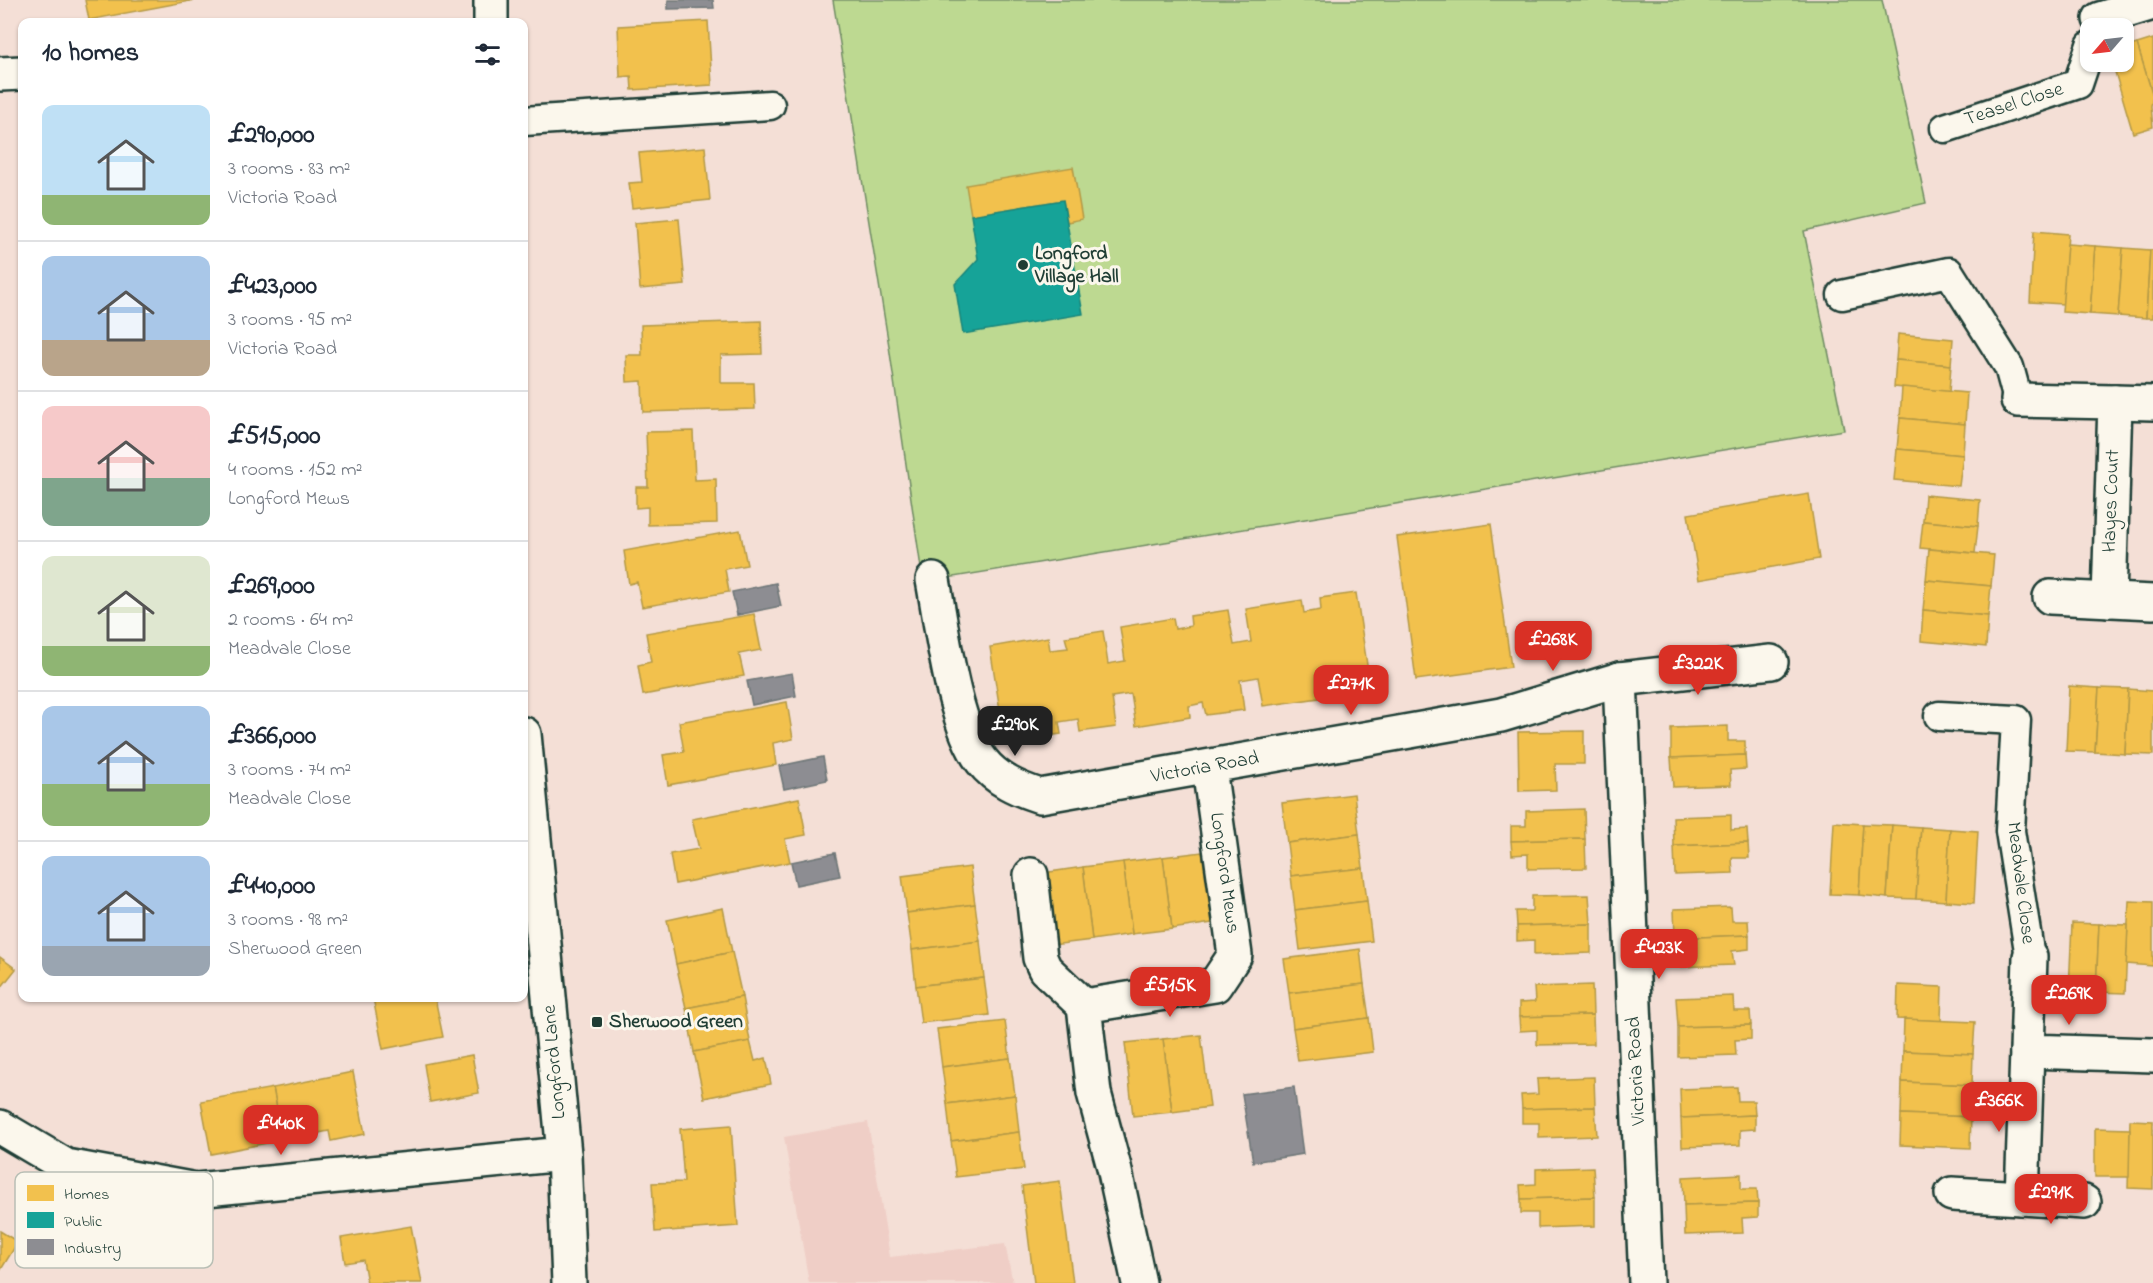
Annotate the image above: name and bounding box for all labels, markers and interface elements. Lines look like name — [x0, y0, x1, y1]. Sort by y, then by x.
north arrow — [2080, 18, 2134, 72]
map controls — [2080, 18, 2134, 72]
text: 10 homes — [42, 35, 139, 73]
icon: filters — [471, 38, 504, 71]
street label: Teasel Close — [1961, 75, 2067, 135]
text: £290,000 — [228, 117, 315, 155]
icon: home — [90, 129, 162, 201]
text: 3 rooms · 83 m² — [228, 155, 350, 184]
text: Victoria Road — [228, 184, 337, 213]
place label: Longford Village Hall — [1034, 240, 1119, 293]
marker: Longford Village Hall — [1016, 258, 1030, 272]
text: £423,000 — [228, 268, 317, 306]
icon: home — [90, 280, 162, 352]
text: 3 rooms · 95 m² — [228, 306, 352, 335]
text: Victoria Road — [228, 335, 337, 364]
text: £515,000 — [228, 418, 321, 456]
icon: home — [90, 430, 162, 502]
street label: Hayes Court — [2096, 449, 2128, 553]
text: 4 rooms · 152 m² — [228, 456, 362, 485]
text: Longford Mews — [228, 485, 350, 514]
text: £269,000 — [228, 568, 315, 606]
icon: home — [90, 580, 162, 652]
text: 2 rooms · 64 m² — [228, 606, 353, 635]
pin: £268K — [1511, 621, 1595, 672]
text: £268K — [1529, 626, 1577, 655]
text: Meadvale Close — [228, 635, 351, 664]
pin: £322K — [1656, 645, 1740, 696]
text: £322K — [1673, 650, 1723, 679]
pin: £271K — [1309, 665, 1393, 716]
text: £271K — [1328, 670, 1374, 699]
pin: £290K — [973, 706, 1057, 757]
text: £290K — [992, 711, 1038, 740]
text: £366,000 — [228, 718, 316, 756]
icon: home — [90, 730, 162, 802]
street label: Victoria Road — [1148, 744, 1261, 792]
text: 3 rooms · 74 m² — [228, 756, 351, 785]
text: Meadvale Close — [228, 785, 351, 814]
street label: Longford Mews — [1200, 811, 1247, 936]
street label: Meadvale Close — [1998, 820, 2042, 946]
text: £440,000 — [228, 868, 315, 906]
icon: home — [90, 880, 162, 952]
text: 3 rooms · 98 m² — [228, 906, 348, 935]
pin: £423K — [1617, 929, 1701, 980]
text: £423K — [1635, 934, 1683, 963]
text: Sherwood Green — [228, 935, 362, 964]
pin: £515K — [1128, 967, 1212, 1018]
text: £515K — [1144, 972, 1196, 1001]
pin: £269K — [2027, 975, 2111, 1026]
text: £269K — [2045, 980, 2093, 1009]
street label: Longford Lane — [536, 1004, 575, 1120]
place label: Sherwood Green — [609, 1008, 743, 1037]
marker: Sherwood Green — [590, 1015, 604, 1029]
street label: Victoria Road — [1620, 1016, 1654, 1127]
pin: £366K — [1957, 1082, 2041, 1133]
text: £366K — [1975, 1087, 2023, 1116]
pin: £440K — [239, 1105, 323, 1156]
text: £440K — [257, 1110, 305, 1139]
legend — [15, 1172, 213, 1268]
pin: £291K — [2009, 1174, 2093, 1225]
text: £291K — [2029, 1179, 2073, 1208]
text: Homes — [64, 1183, 109, 1207]
text: Public — [64, 1210, 103, 1234]
text: Industry — [64, 1237, 121, 1261]

